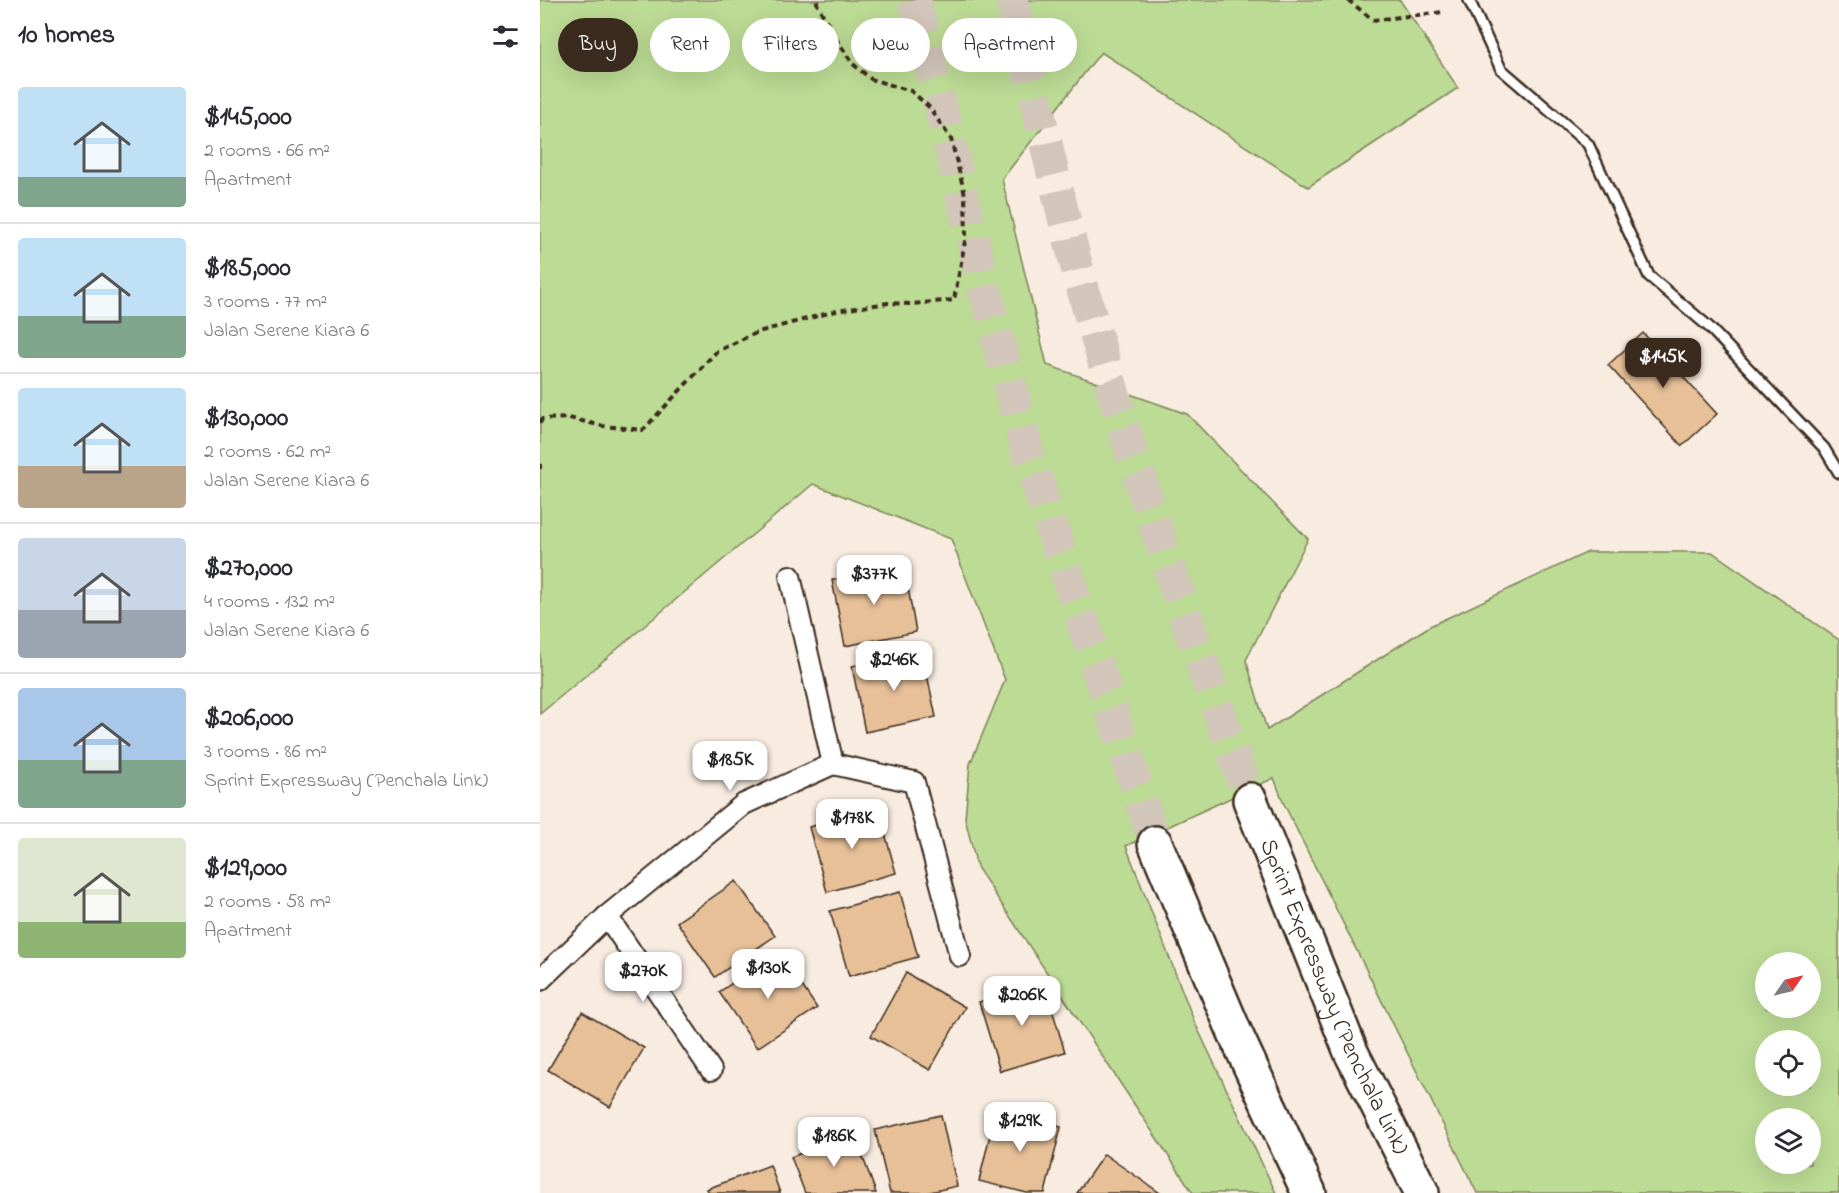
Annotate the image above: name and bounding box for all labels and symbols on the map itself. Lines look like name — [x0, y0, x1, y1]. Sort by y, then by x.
pin: $145K — [1621, 338, 1705, 389]
pin: $377K — [832, 555, 916, 606]
pin: $246K — [852, 641, 936, 692]
pin: $185K — [688, 741, 772, 792]
pin: $178K — [810, 799, 894, 850]
street label: Sprint Expressway (Penchala Link) — [1250, 834, 1417, 1161]
pin: $130K — [726, 949, 810, 1000]
pin: $270K — [601, 952, 685, 1003]
north arrow — [1755, 952, 1821, 1018]
pin: $206K — [980, 976, 1064, 1027]
pin: $129K — [978, 1102, 1062, 1153]
pin: $186K — [792, 1117, 876, 1168]

